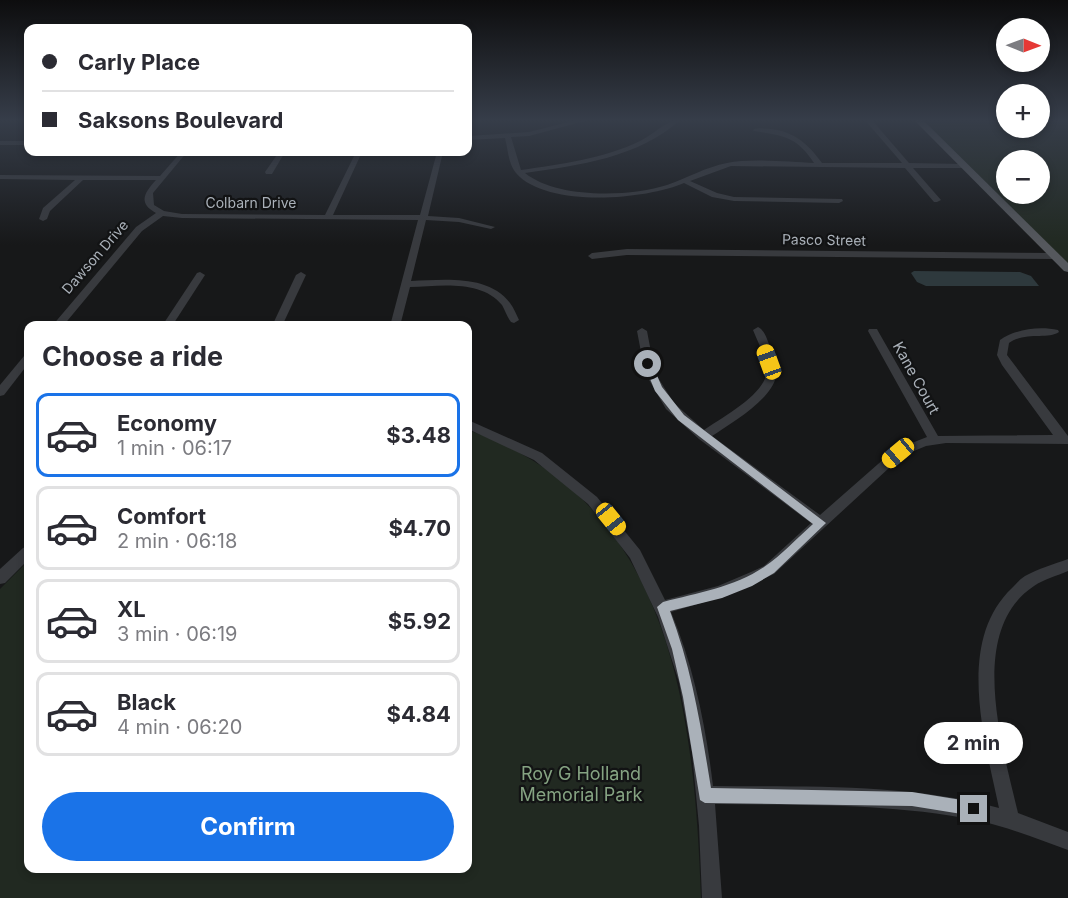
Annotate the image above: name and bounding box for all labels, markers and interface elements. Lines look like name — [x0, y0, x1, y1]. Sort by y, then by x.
north arrow — [996, 18, 1050, 72]
map controls — [996, 18, 1050, 204]
text: Carly Place — [78, 49, 200, 75]
button: + — [996, 84, 1050, 138]
text: Saksons Boulevard — [78, 107, 283, 133]
button: − — [996, 150, 1050, 204]
street label: Colbarn Drive — [205, 194, 297, 211]
street label: Dawson Drive — [58, 216, 131, 297]
street label: Pasco Street — [782, 230, 867, 249]
street label: Kane Court — [889, 338, 944, 417]
text: Choose a ride — [42, 340, 223, 373]
car — [754, 342, 784, 382]
route start — [634, 350, 661, 377]
icon: car — [45, 408, 99, 462]
text: Economy — [117, 410, 217, 436]
text: $3.48 — [386, 422, 451, 448]
car — [878, 435, 918, 471]
text: 1 min · 06:17 — [117, 436, 232, 460]
car — [593, 499, 629, 539]
icon: car — [45, 501, 99, 555]
text: Comfort — [117, 503, 206, 529]
text: $4.70 — [388, 515, 451, 541]
text: 2 min · 06:18 — [117, 529, 237, 553]
icon: car — [45, 594, 99, 648]
text: XL — [117, 596, 146, 622]
text: $5.92 — [388, 608, 451, 634]
text: 3 min · 06:19 — [117, 622, 238, 646]
icon: car — [45, 687, 99, 741]
text: Black — [117, 689, 176, 715]
text: $4.84 — [387, 701, 451, 727]
text: 4 min · 06:20 — [117, 715, 242, 739]
callout: 2 min — [924, 722, 1024, 764]
text: 2 min — [947, 731, 1000, 755]
park label: Roy G Holland Memorial Park — [520, 763, 643, 805]
button: Confirm — [42, 792, 454, 861]
route end — [960, 795, 987, 822]

